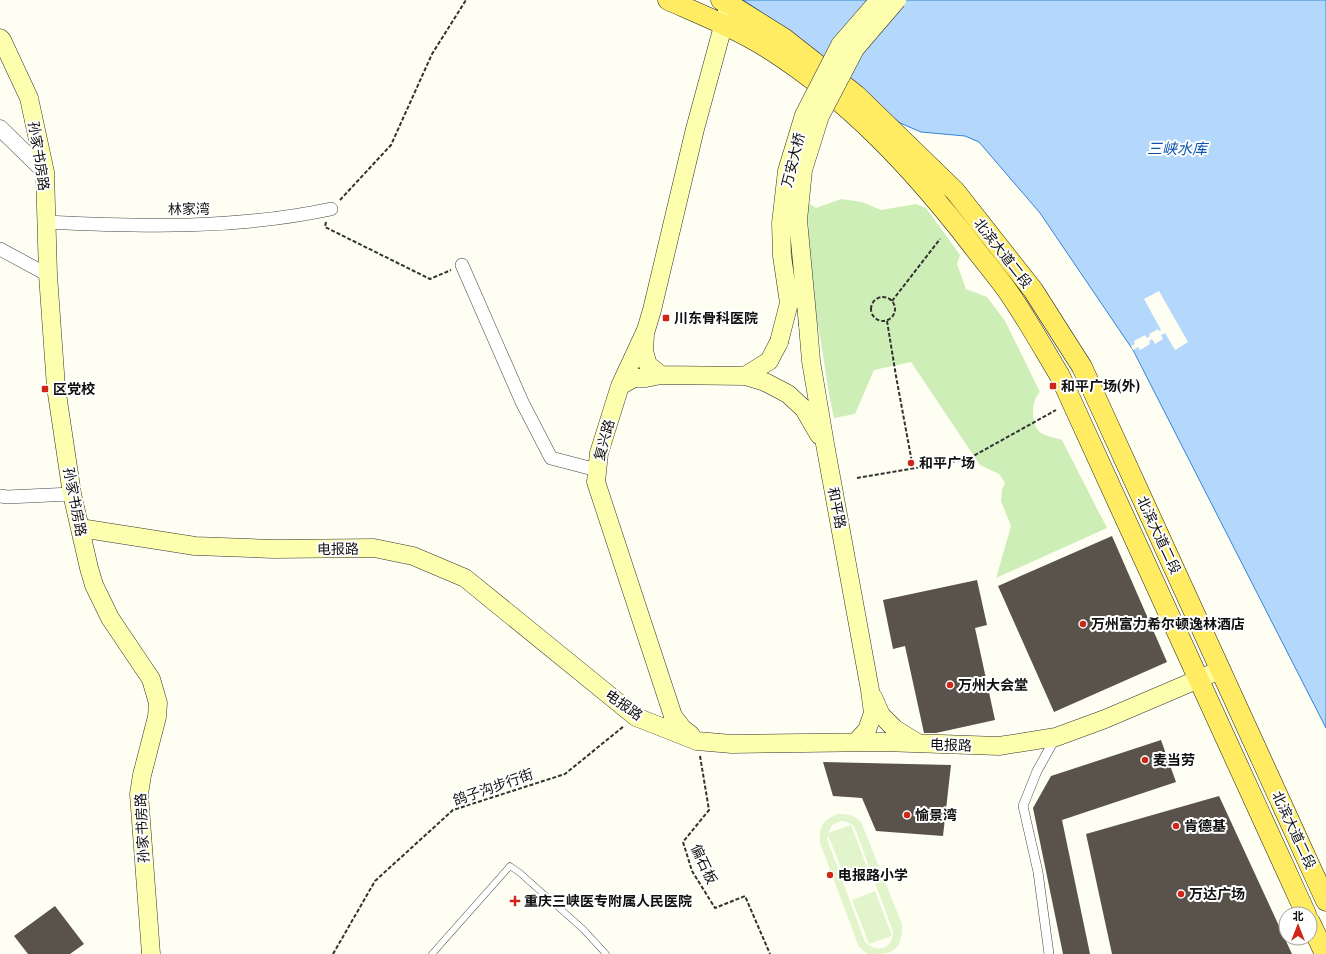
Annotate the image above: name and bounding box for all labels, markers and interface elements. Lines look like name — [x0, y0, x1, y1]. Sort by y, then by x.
street label: 孙家书房路 — [25, 120, 54, 192]
street label: 万安大桥 — [777, 130, 809, 189]
water label: 三峡水库 — [1147, 138, 1210, 158]
street label: 林家湾 — [168, 199, 210, 218]
street label: 北滨大道二段 — [970, 214, 1037, 292]
place label: 川东骨科医院 — [674, 308, 758, 327]
marker: 川东骨科医院 — [661, 313, 671, 323]
place label: 和平广场(外) — [1061, 376, 1140, 395]
place label: 区党校 — [53, 379, 95, 398]
marker: 和平广场(外) — [1048, 381, 1058, 391]
marker: 区党校 — [40, 384, 50, 394]
street label: 复兴路 — [589, 417, 618, 463]
place label: 和平广场 — [919, 453, 975, 472]
marker: 和平广场 — [906, 458, 916, 468]
street label: 孙家书房路 — [59, 466, 91, 538]
street label: 和平路 — [824, 485, 851, 530]
street label: 北滨大道二段 — [1133, 493, 1186, 577]
street label: 电报路 — [317, 539, 359, 558]
place label: 万州富力希尔顿逸林酒店 — [1091, 614, 1245, 633]
marker: 万州富力希尔顿逸林酒店 — [1078, 619, 1088, 629]
place label: 万州大会堂 — [958, 675, 1028, 694]
marker: 万州大会堂 — [945, 680, 955, 690]
street label: 电报路 — [602, 685, 647, 724]
street label: 电报路 — [930, 734, 972, 755]
place label: 麦当劳 — [1153, 750, 1195, 769]
marker: 麦当劳 — [1140, 755, 1150, 765]
street label: 鸽子沟步行街 — [450, 764, 536, 809]
street label: 北滨大道二段 — [1268, 788, 1321, 872]
street label: 孙家书房路 — [130, 793, 153, 863]
place label: 愉景湾 — [915, 805, 957, 824]
marker: 愉景湾 — [902, 810, 912, 820]
place label: 肯德基 — [1184, 816, 1226, 835]
marker: 肯德基 — [1171, 821, 1181, 831]
street label: 偏石板 — [687, 841, 722, 887]
place label: 电报路小学 — [838, 865, 908, 884]
marker: 电报路小学 — [825, 870, 835, 880]
place label: 万达广场 — [1189, 884, 1245, 903]
marker: 万达广场 — [1176, 889, 1186, 899]
place label: 重庆三峡医专附属人民医院 — [524, 891, 692, 910]
marker: 重庆三峡医专附属人民医院 — [509, 895, 521, 907]
north arrow — [1278, 906, 1318, 946]
text: 北 — [1293, 908, 1304, 923]

